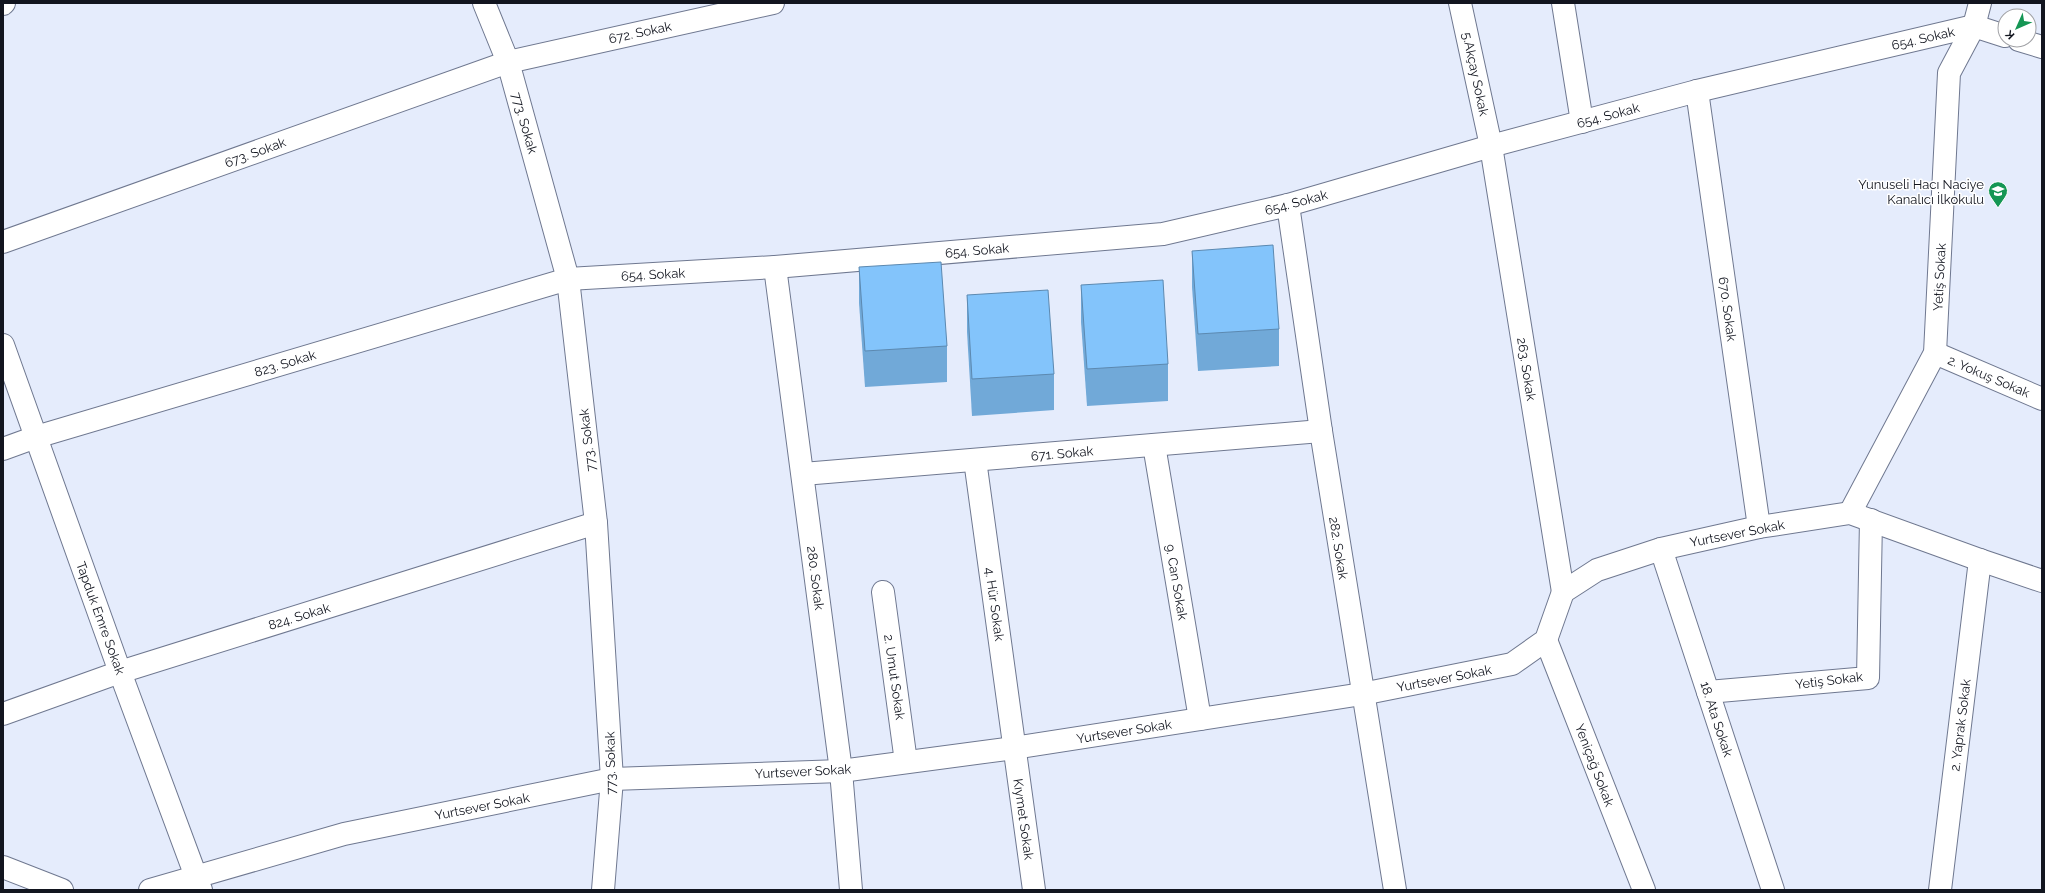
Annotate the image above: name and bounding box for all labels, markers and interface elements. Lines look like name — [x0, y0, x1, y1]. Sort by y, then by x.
north arrow — [1997, 8, 2037, 48]
street label: 672. Sokak — [607, 18, 673, 46]
street label: 654. Sokak — [1890, 24, 1956, 53]
text: K — [2003, 27, 2017, 42]
street label: 5.Akçay Sokak — [1459, 31, 1492, 118]
street label: 773. Sokak — [509, 91, 540, 156]
street label: 654. Sokak — [1575, 100, 1641, 131]
street label: 673. Sokak — [223, 134, 288, 170]
place label: Yunuseli Hacı Naciye Kanalıcı İlkokulu — [1858, 177, 1984, 207]
school or university icon: Yunuseli Hacı Naciye Kanalıcı İlkokulu — [1987, 180, 2009, 208]
street label: 654. Sokak — [1263, 187, 1329, 218]
street label: 654. Sokak — [944, 240, 1010, 261]
street label: Yetiş Sokak — [1930, 243, 1949, 311]
street label: 654. Sokak — [621, 265, 686, 284]
street label: 670. Sokak — [1716, 276, 1739, 342]
street label: 263. Sokak — [1514, 336, 1539, 402]
street label: 823. Sokak — [253, 347, 318, 380]
street label: 2. Yokuş Sokak — [1945, 352, 2032, 401]
street label: 773. Sokak — [576, 408, 599, 472]
street label: 671. Sokak — [1030, 443, 1094, 464]
street label: 282. Sokak — [1326, 516, 1351, 581]
street label: Yurtsever Sokak — [1688, 517, 1786, 550]
street label: 9. Can Sokak — [1162, 543, 1191, 621]
street label: 280. Sokak — [804, 545, 827, 611]
street label: Tapduk Emre Sokak — [73, 560, 128, 677]
street label: 4. Hür Sokak — [982, 566, 1007, 642]
street label: 824. Sokak — [266, 600, 332, 633]
street label: 2. Umut Sokak — [881, 633, 908, 721]
street label: Yurtsever Sokak — [1395, 662, 1493, 695]
street label: Yetiş Sokak — [1794, 669, 1864, 692]
street label: 2. Yaprak Sokak — [1947, 678, 1974, 772]
street label: 18. Ata Sokak — [1697, 680, 1736, 759]
street label: Yurtsever Sokak — [1075, 717, 1173, 746]
street label: Yeniçağ Sokak — [1572, 722, 1617, 809]
street label: 773. Sokak — [602, 731, 619, 795]
street label: Yurtsever Sokak — [754, 761, 852, 782]
street label: Kıymet Sokak — [1010, 777, 1037, 861]
street label: Yurtsever Sokak — [433, 790, 531, 823]

